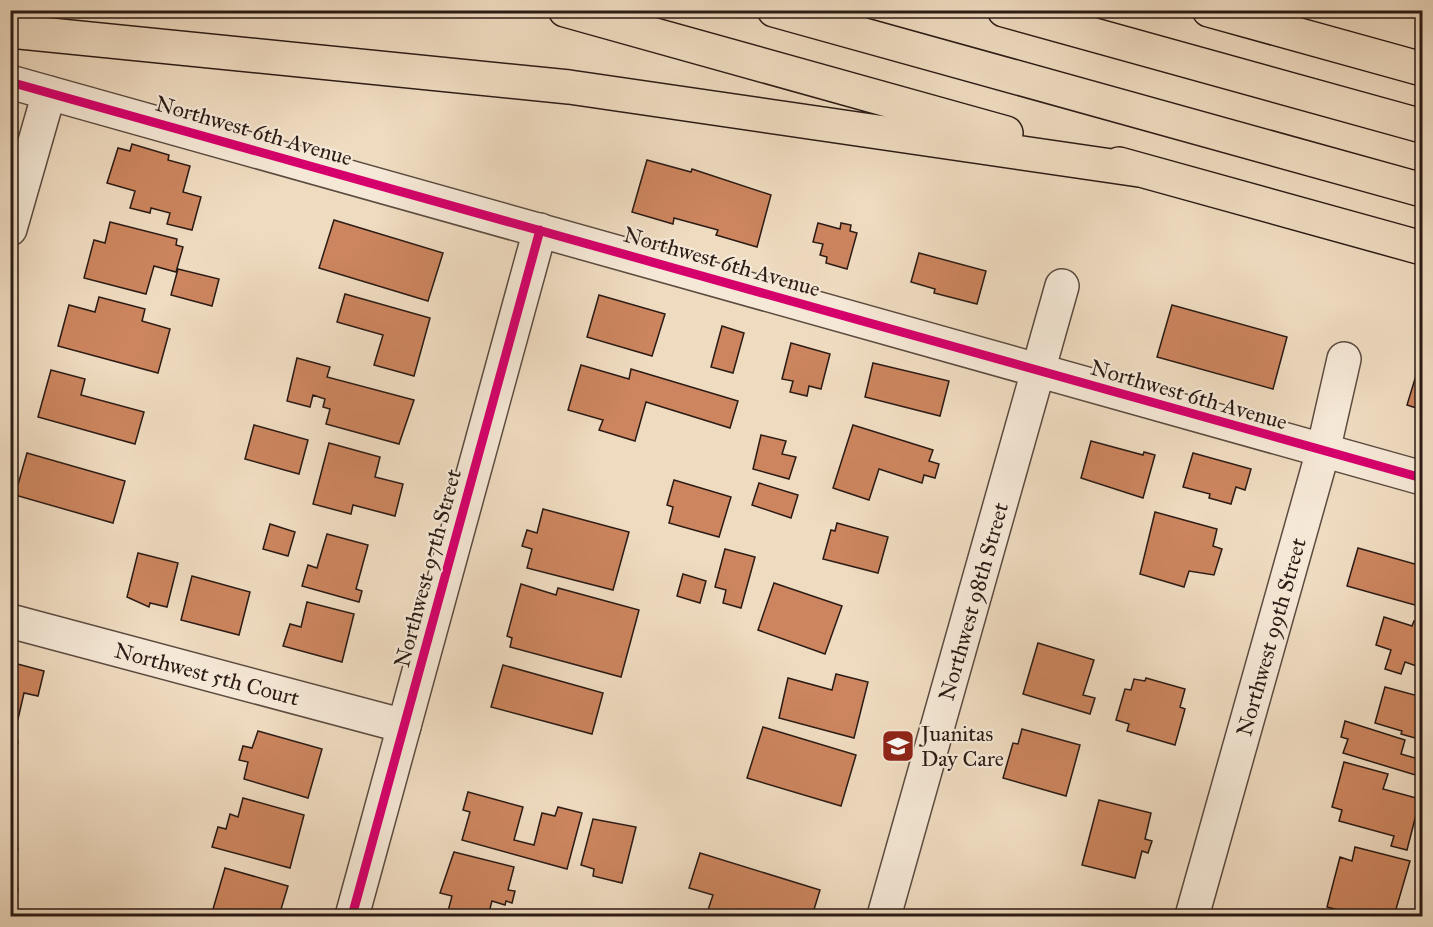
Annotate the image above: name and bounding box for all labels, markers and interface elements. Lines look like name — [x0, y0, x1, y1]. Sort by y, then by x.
street label: Northwest 6th Avenue — [152, 89, 355, 172]
street label: Northwest 6th Avenue — [620, 220, 823, 303]
street label: Northwest 6th Avenue — [1087, 353, 1290, 436]
street label: Northwest 97th Street — [388, 466, 467, 670]
street label: Northwest 98th Street — [933, 499, 1014, 704]
street label: Northwest 99th Street — [1230, 535, 1312, 739]
street label: Northwest 5th Court — [111, 636, 303, 712]
place label: Juanitas Day Care — [919, 720, 1004, 772]
school or university icon: Juanitas Day Care — [880, 728, 916, 764]

